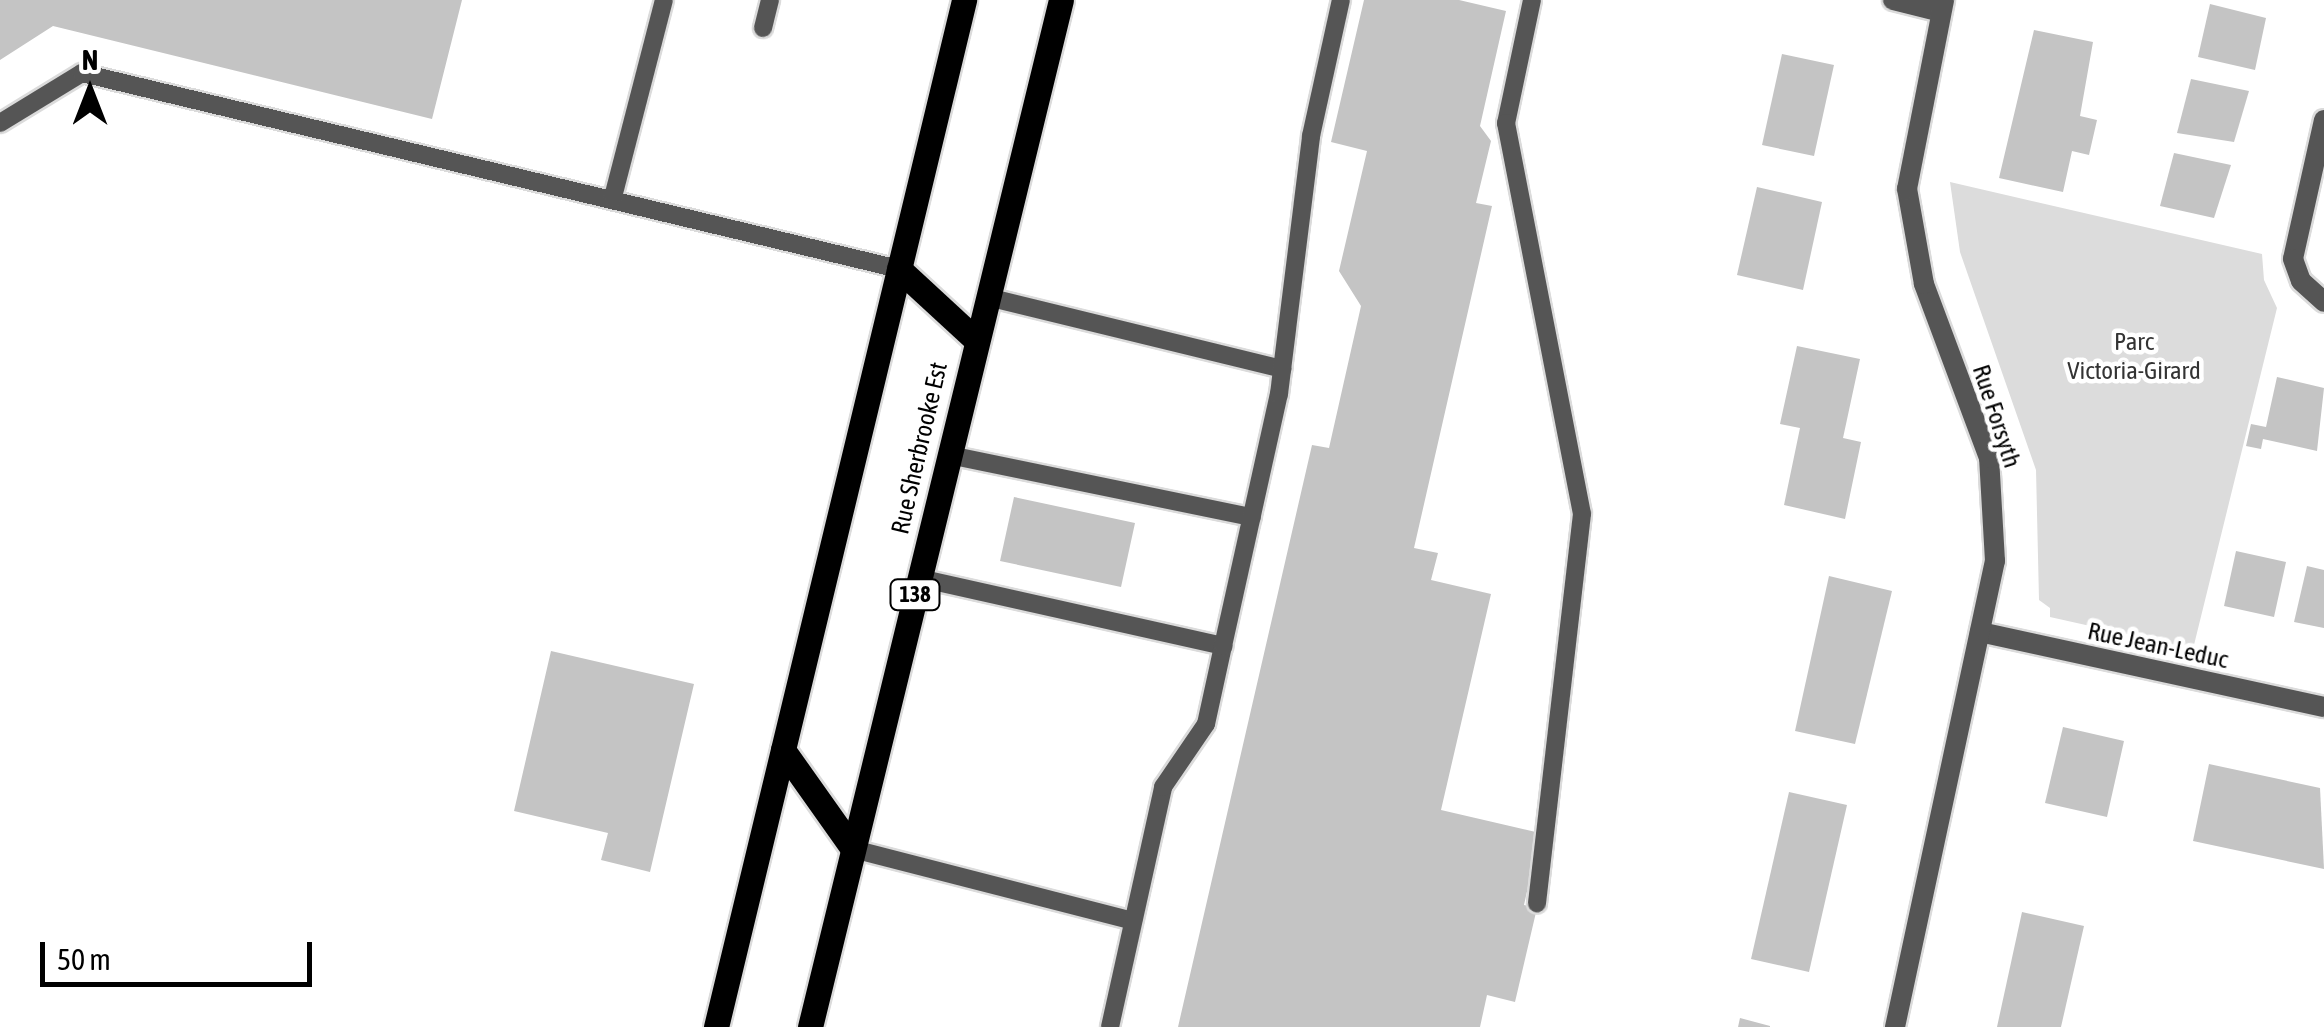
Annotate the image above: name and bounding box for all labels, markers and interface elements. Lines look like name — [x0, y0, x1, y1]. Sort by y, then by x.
north arrow — [40, 40, 140, 140]
text: N — [82, 44, 98, 76]
park label: Parc Victoria-Girard — [2067, 327, 2201, 386]
street label: Rue Sherbrooke Est — [885, 359, 953, 537]
street label: Rue Forsyth — [1966, 361, 2028, 471]
road number: 138 — [888, 578, 942, 612]
street label: Rue Jean-Leduc — [2085, 615, 2231, 675]
scale bar — [45, 922, 318, 984]
text: 50 m — [57, 942, 111, 976]

